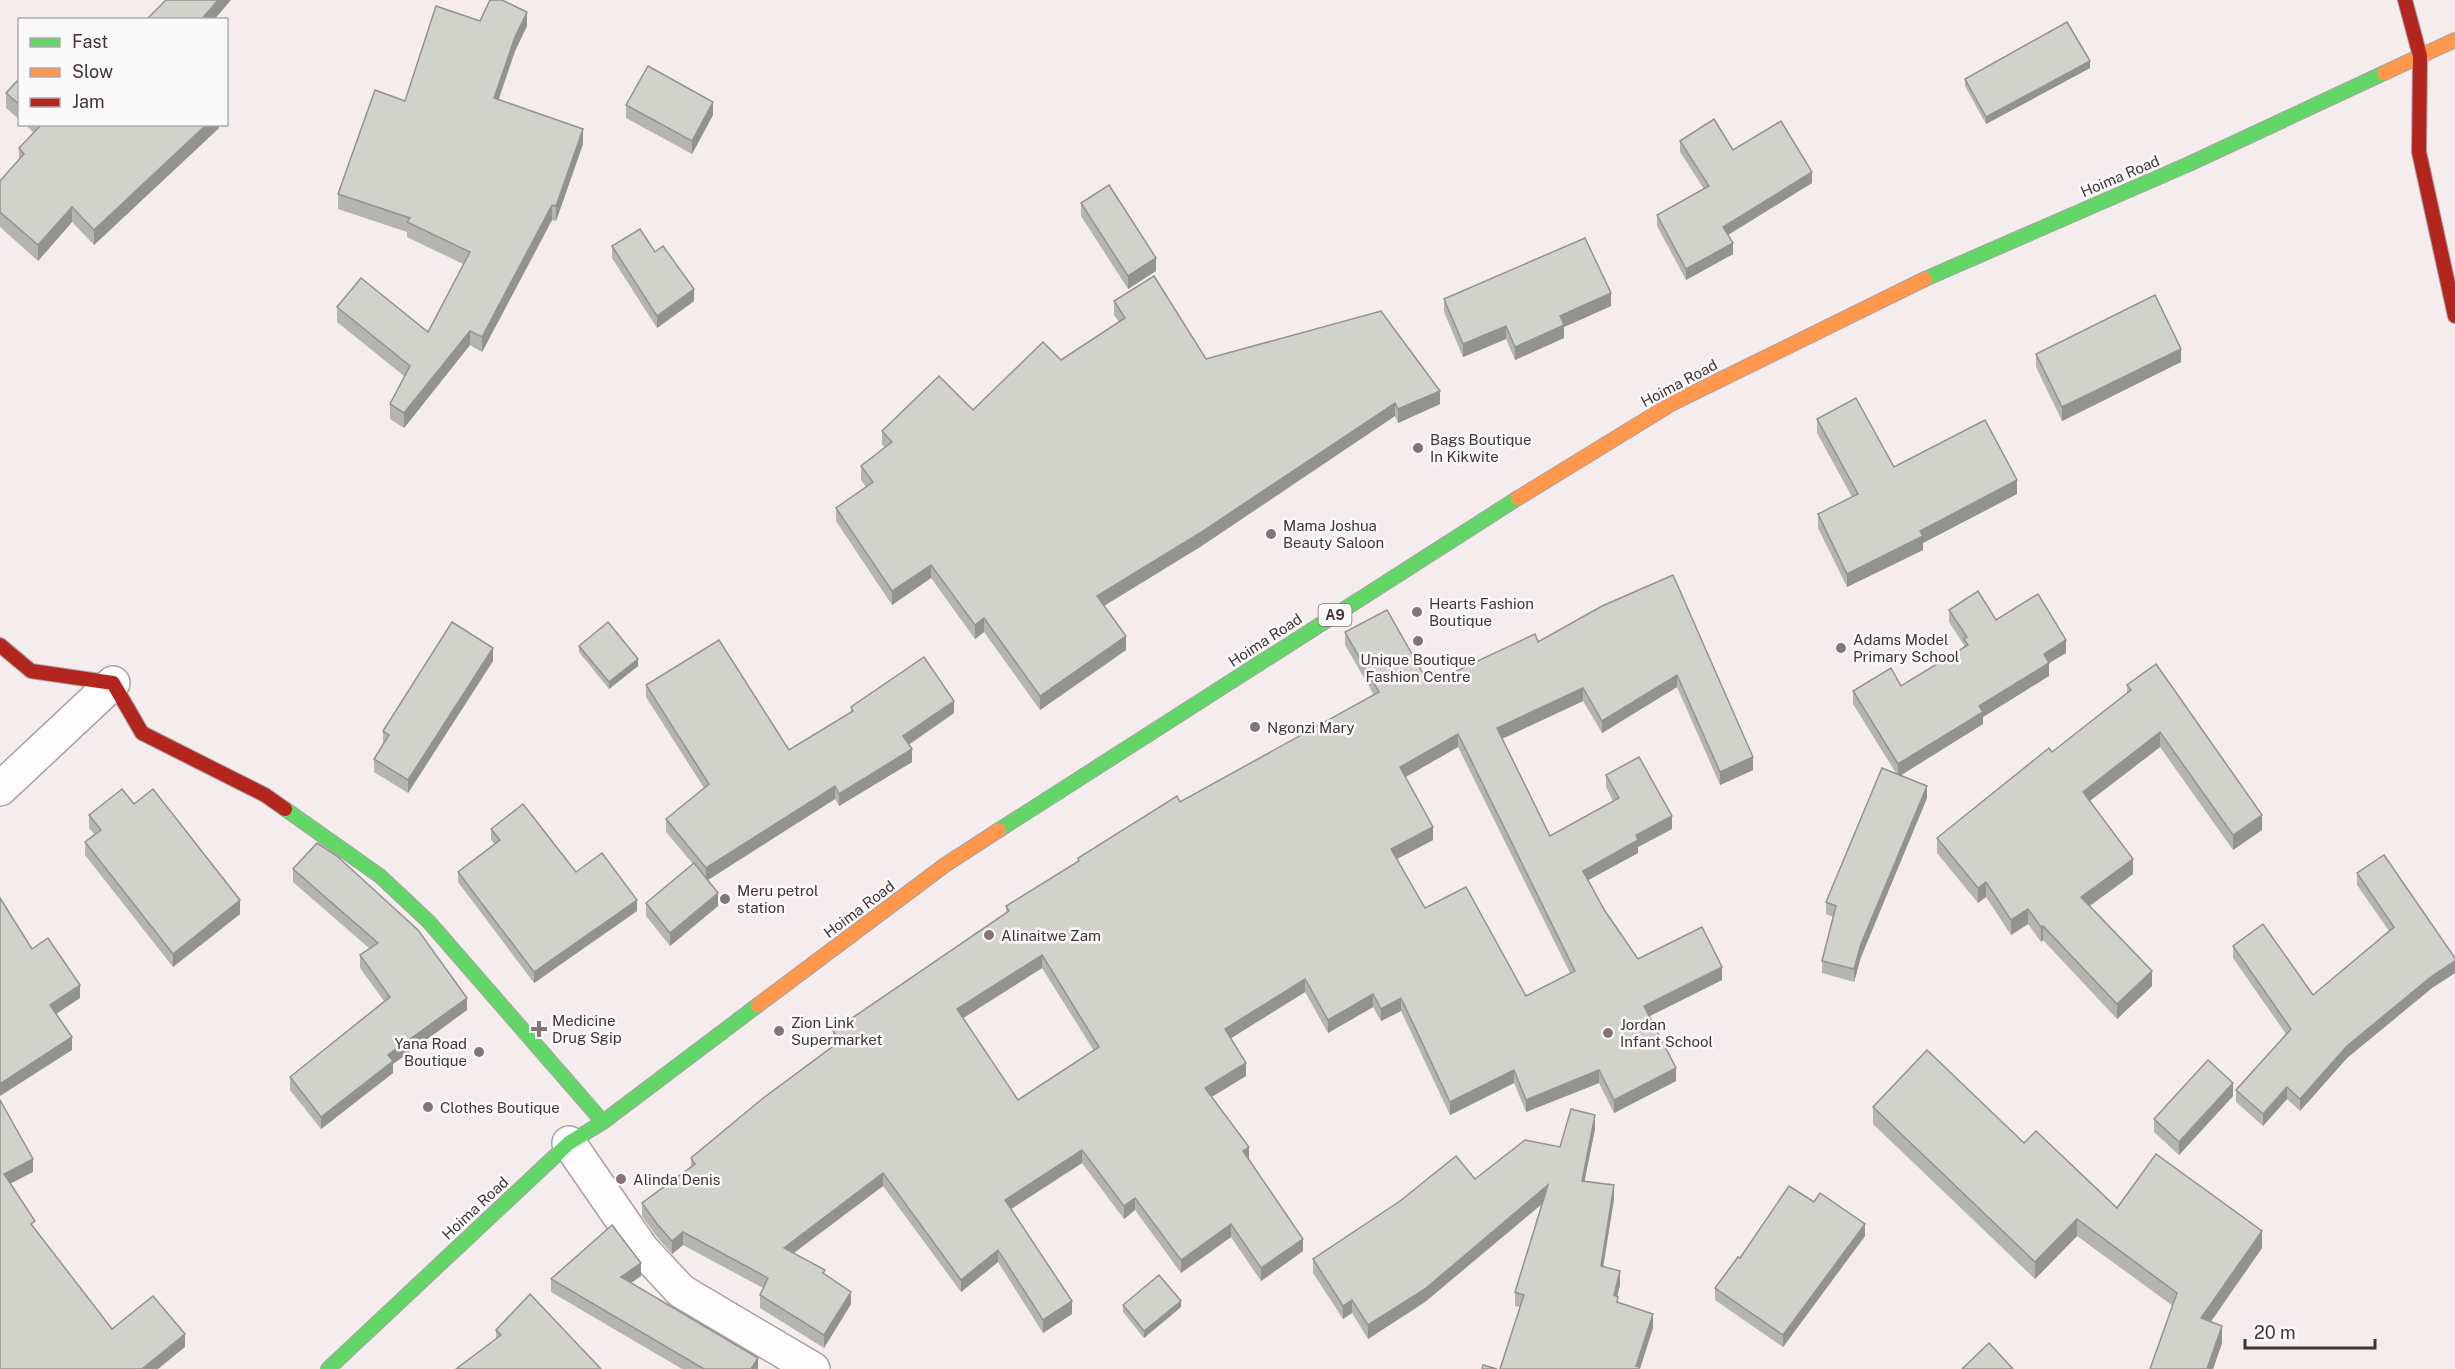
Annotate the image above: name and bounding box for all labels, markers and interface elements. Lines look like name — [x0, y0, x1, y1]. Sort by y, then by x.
legend — [18, 18, 228, 126]
text: Fast — [72, 31, 108, 52]
text: Slow — [72, 61, 113, 82]
text: Jam — [72, 91, 105, 112]
street label: Hoima Road — [2078, 152, 2162, 200]
street label: Hoima Road — [1638, 356, 1720, 410]
place label: Bags Boutique In Kikwite — [1430, 431, 1532, 465]
marker: Bags Boutique In Kikwite — [1411, 441, 1425, 455]
place label: Mama Joshua Beauty Saloon — [1283, 517, 1384, 551]
marker: Mama Joshua Beauty Saloon — [1264, 527, 1278, 541]
place label: Hearts Fashion Boutique — [1429, 595, 1534, 629]
road number: A9 — [1318, 604, 1352, 626]
marker: Hearts Fashion Boutique — [1410, 605, 1424, 619]
street label: Hoima Road — [1225, 610, 1305, 670]
place label: Adams Model Primary School — [1853, 631, 1959, 665]
marker: Unique Boutique Fashion Centre — [1411, 634, 1425, 648]
marker: Adams Model Primary School — [1834, 641, 1848, 655]
place label: Unique Boutique Fashion Centre — [1360, 651, 1476, 685]
place label: Ngonzi Mary — [1267, 719, 1355, 736]
marker: Ngonzi Mary — [1248, 720, 1262, 734]
street label: Hoima Road — [820, 877, 898, 941]
place label: Meru petrol station — [737, 882, 819, 916]
marker: Meru petrol station — [718, 892, 732, 906]
place label: Alinaitwe Zam — [1001, 927, 1101, 944]
marker: Alinaitwe Zam — [982, 928, 996, 942]
place label: Medicine Drug Sgip — [552, 1012, 622, 1046]
place label: Zion Link Supermarket — [791, 1014, 882, 1048]
place label: Jordan Infant School — [1620, 1016, 1713, 1050]
marker: Medicine Drug Sgip — [530, 1020, 548, 1038]
marker: Zion Link Supermarket — [772, 1024, 786, 1038]
marker: Jordan Infant School — [1601, 1026, 1615, 1040]
place label: Yana Road Boutique — [394, 1035, 467, 1069]
marker: Yana Road Boutique — [472, 1045, 486, 1059]
place label: Clothes Boutique — [440, 1099, 560, 1116]
marker: Clothes Boutique — [421, 1100, 435, 1114]
place label: Alinda Denis — [633, 1171, 720, 1188]
marker: Alinda Denis — [614, 1172, 628, 1186]
street label: Hoima Road — [438, 1173, 512, 1243]
scale bar — [2245, 1312, 2376, 1350]
text: 20 m — [2254, 1322, 2296, 1343]

